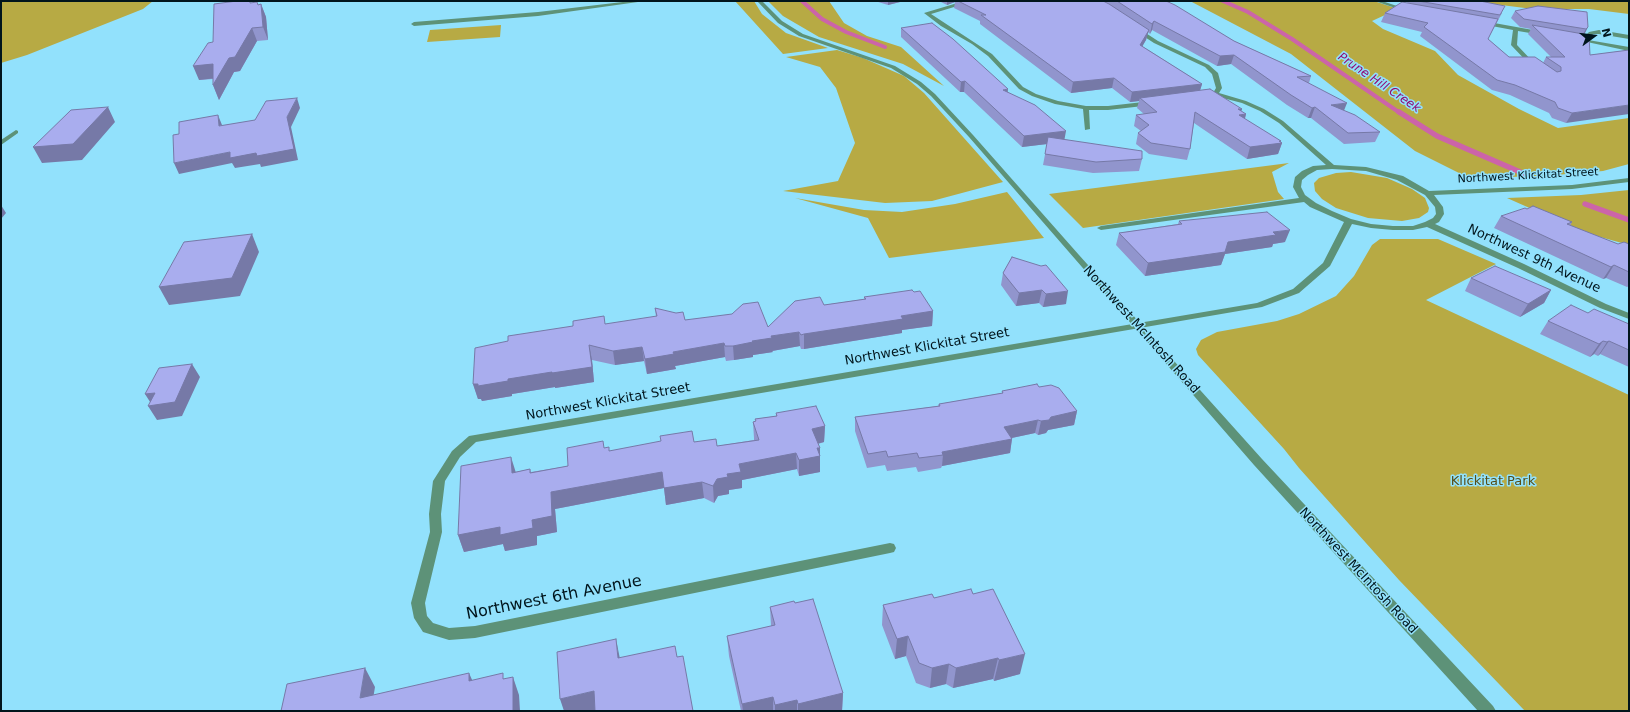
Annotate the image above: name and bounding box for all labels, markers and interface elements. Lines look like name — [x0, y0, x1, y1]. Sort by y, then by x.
north arrow — [1574, 16, 1614, 56]
text: N — [1599, 27, 1614, 39]
water label: Prune Hill Creek — [1335, 50, 1423, 116]
street label: Northwest Klickitat Street — [1457, 166, 1599, 186]
street label: Northwest 9th Avenue — [1465, 221, 1603, 297]
street label: Northwest McIntosh Road — [1080, 263, 1202, 397]
street label: Northwest Klickitat Street — [844, 325, 1010, 369]
street label: Northwest Klickitat Street — [525, 380, 691, 424]
park label: Klickitat Park — [1451, 474, 1535, 490]
street label: Northwest McIntosh Road — [1296, 505, 1420, 637]
street label: Northwest 6th Avenue — [465, 572, 643, 624]

